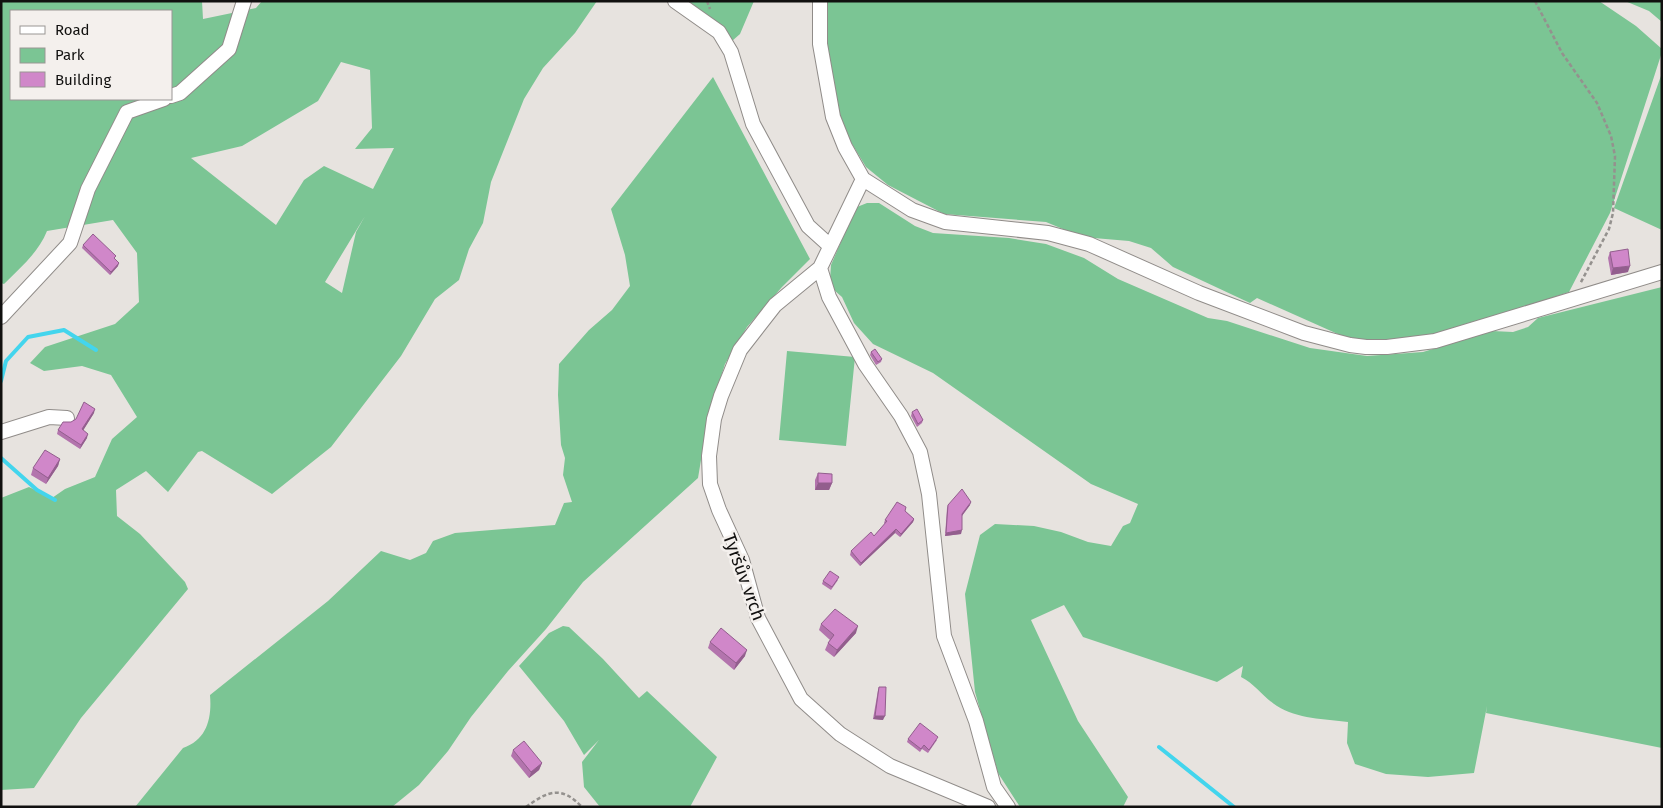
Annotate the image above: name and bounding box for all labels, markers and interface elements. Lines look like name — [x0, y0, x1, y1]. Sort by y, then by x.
legend — [10, 10, 172, 100]
text: Road — [55, 21, 90, 39]
text: Park — [55, 46, 85, 64]
text: Building — [55, 71, 111, 89]
street label: Tyršův vrch — [718, 530, 770, 624]

